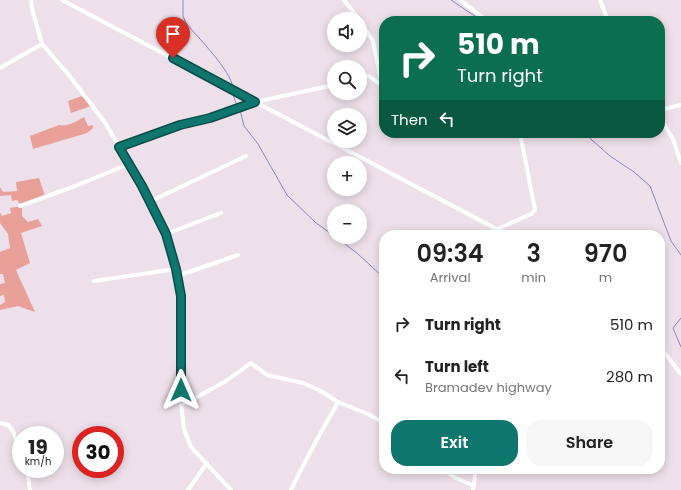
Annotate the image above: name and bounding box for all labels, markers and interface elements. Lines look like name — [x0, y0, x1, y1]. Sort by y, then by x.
map controls — [327, 12, 367, 244]
button: sound — [327, 12, 367, 52]
pin — [156, 17, 190, 58]
icon: arrive — [162, 23, 184, 45]
text: 510 m — [457, 25, 540, 64]
icon: right — [391, 32, 443, 84]
button: search — [327, 60, 367, 100]
text: Turn right — [457, 63, 543, 88]
button: layers — [327, 108, 367, 148]
icon: left — [436, 108, 458, 130]
text: Then — [391, 109, 428, 130]
button: + — [327, 156, 367, 196]
button: − — [327, 204, 367, 244]
text: 09:34 — [417, 237, 484, 270]
text: 3 — [526, 237, 541, 270]
text: 970 — [584, 237, 627, 270]
text: Arrival — [430, 268, 471, 287]
text: min — [521, 268, 546, 287]
text: m — [599, 268, 612, 287]
icon: right — [391, 313, 413, 335]
text: Turn right — [425, 314, 501, 335]
text: 510 m — [610, 314, 653, 335]
text: Turn left — [425, 356, 489, 377]
icon: left — [391, 365, 413, 387]
text: 280 m — [606, 366, 653, 387]
position arrow — [160, 369, 202, 411]
text: Bramadev highway — [425, 378, 552, 397]
button: Exit — [391, 420, 518, 466]
button: Share — [526, 420, 653, 466]
speed limit sign: 30 — [72, 426, 124, 478]
text: 19 — [28, 433, 48, 461]
text: km/h — [25, 454, 51, 469]

